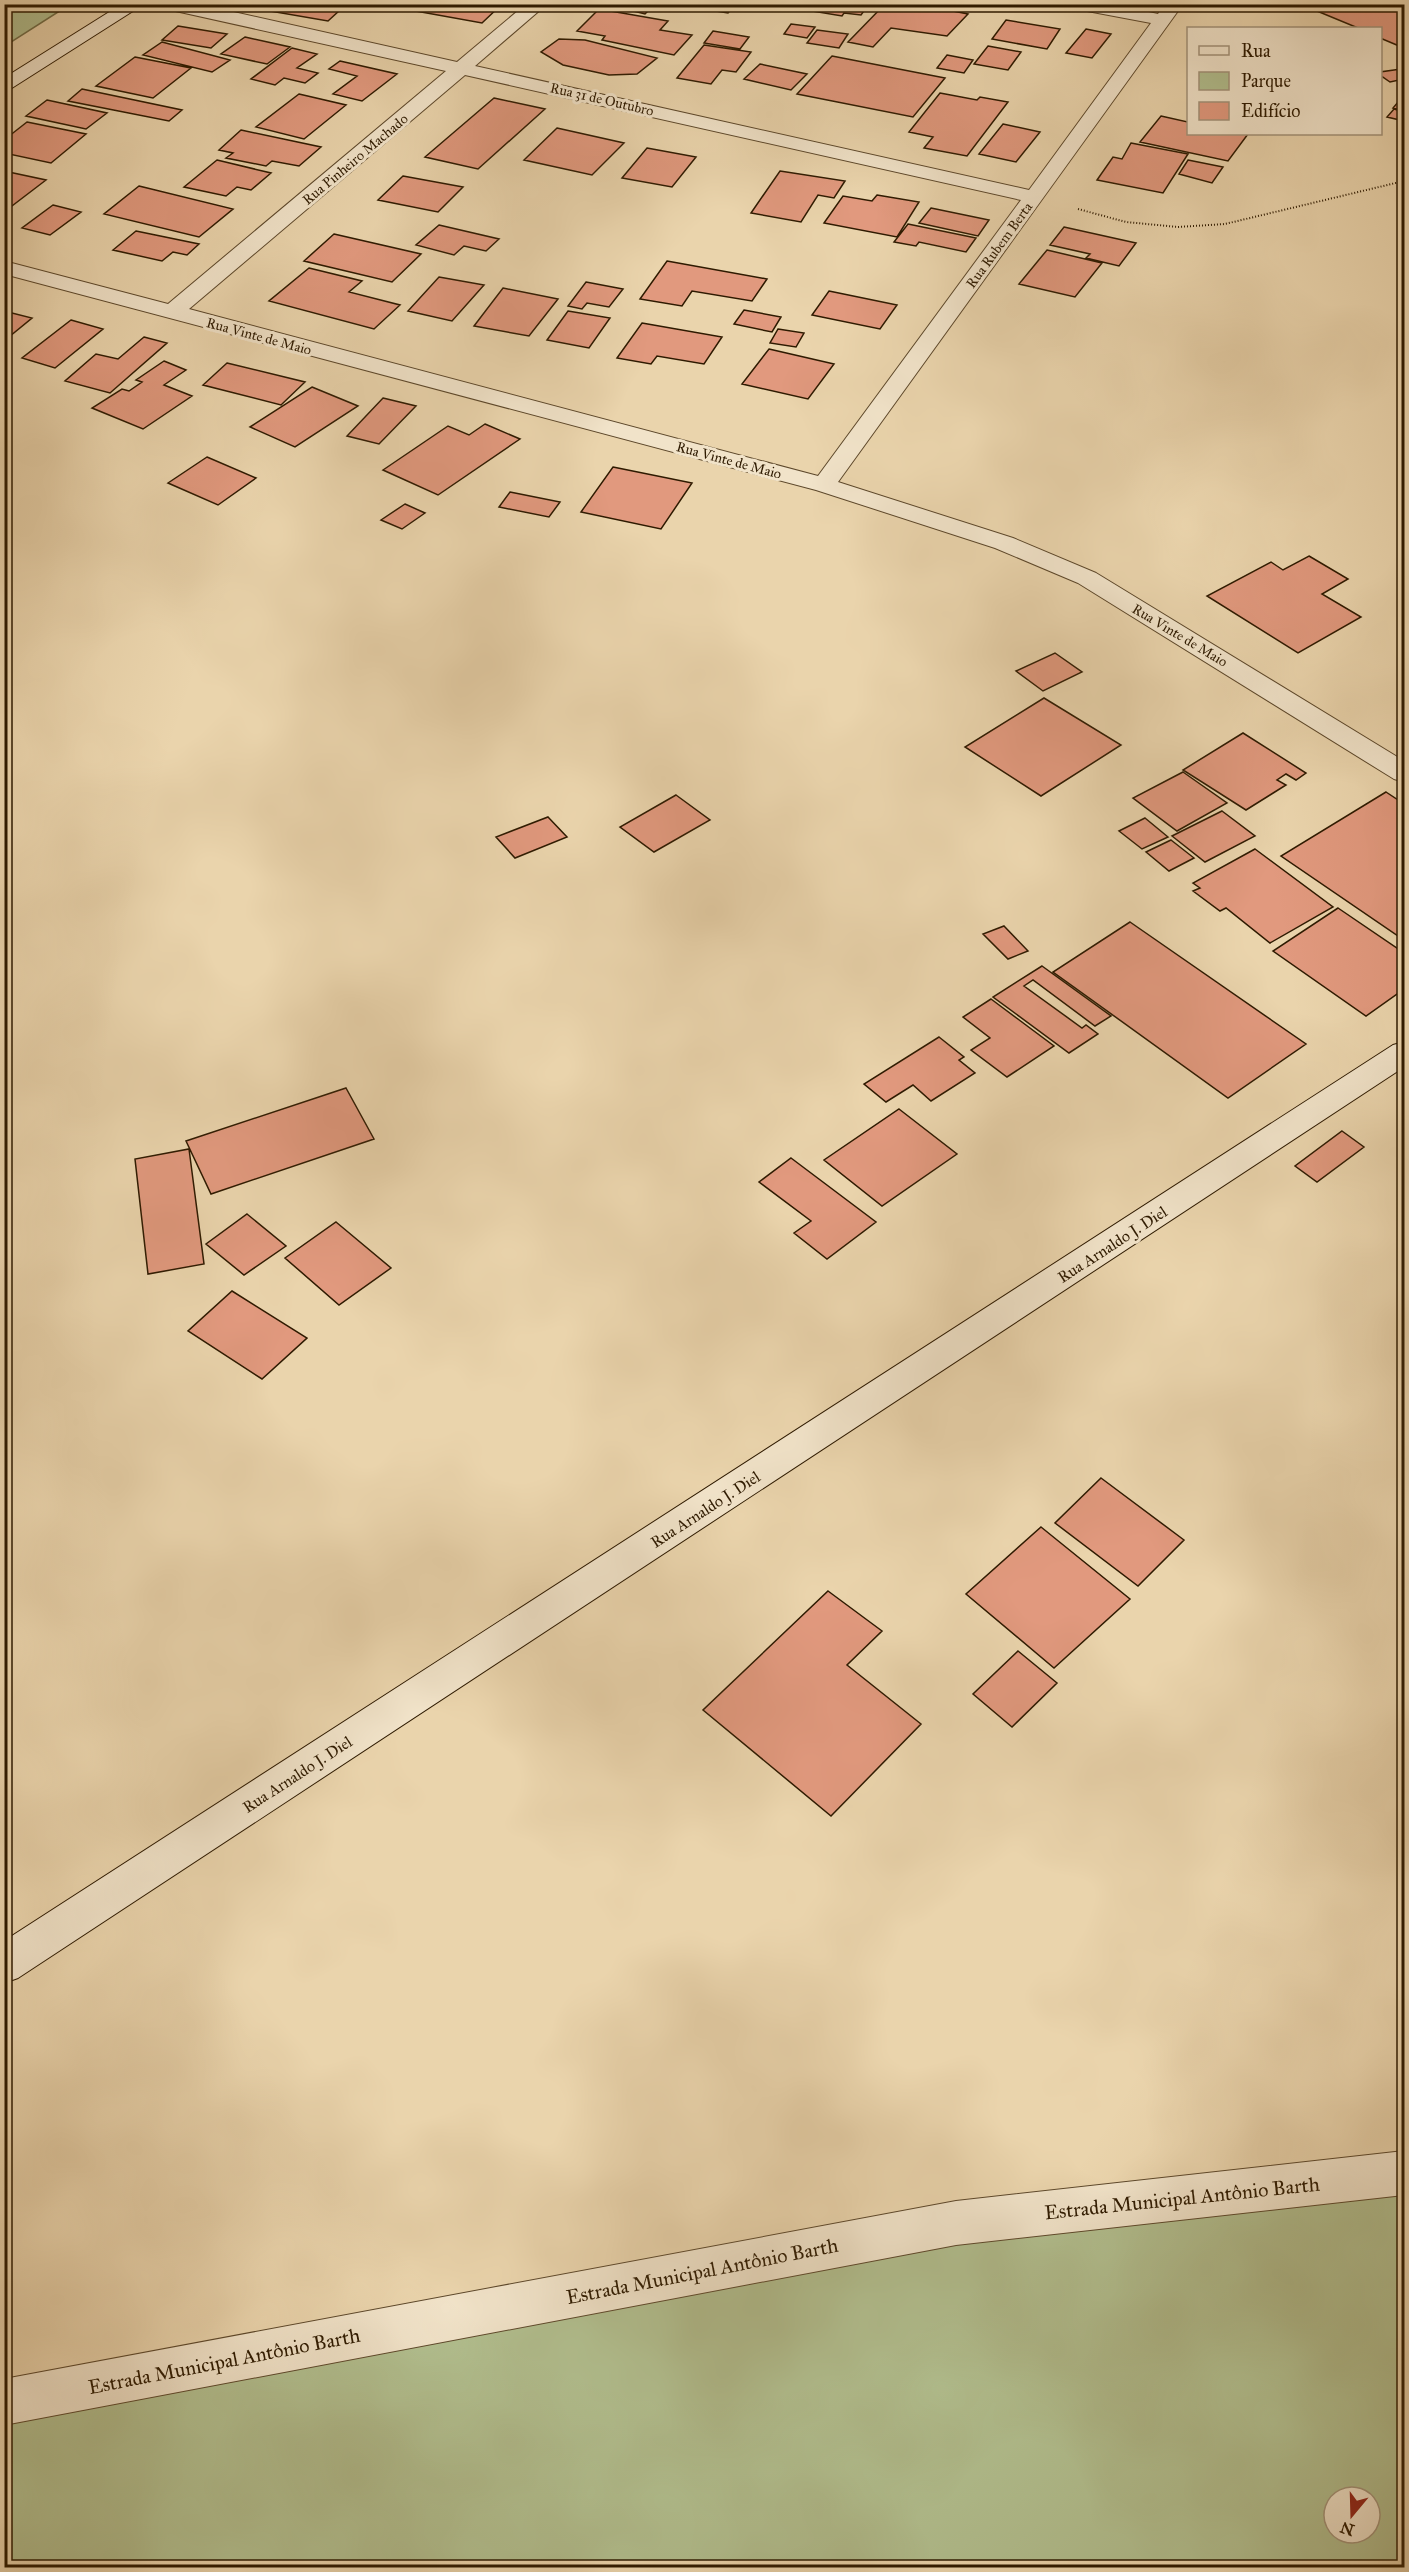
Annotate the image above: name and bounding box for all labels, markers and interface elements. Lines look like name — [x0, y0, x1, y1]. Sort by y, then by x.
legend — [1187, 27, 1382, 135]
text: Rua — [1241, 40, 1271, 62]
text: Parque — [1241, 70, 1291, 93]
street label: Rua 31 de Outubro — [548, 79, 655, 120]
text: Edifício — [1241, 100, 1300, 122]
street label: Rua Pinheiro Machado — [299, 110, 412, 208]
street label: Rua Rubem Berta — [963, 199, 1036, 292]
street label: Rua Vinte de Maio — [204, 314, 313, 359]
street label: Rua Vinte de Maio — [674, 438, 783, 483]
street label: Rua Vinte de Maio — [1129, 600, 1230, 671]
street label: Rua Arnaldo J. Diel — [1054, 1202, 1172, 1288]
street label: Rua Arnaldo J. Diel — [647, 1467, 765, 1553]
street label: Rua Arnaldo J. Diel — [239, 1732, 357, 1818]
street label: Estrada Municipal Antônio Barth — [1043, 2172, 1321, 2224]
street label: Estrada Municipal Antônio Barth — [564, 2233, 840, 2309]
street label: Estrada Municipal Antônio Barth — [86, 2323, 362, 2399]
north arrow — [1322, 2485, 1382, 2545]
text: N — [1337, 2517, 1357, 2540]

